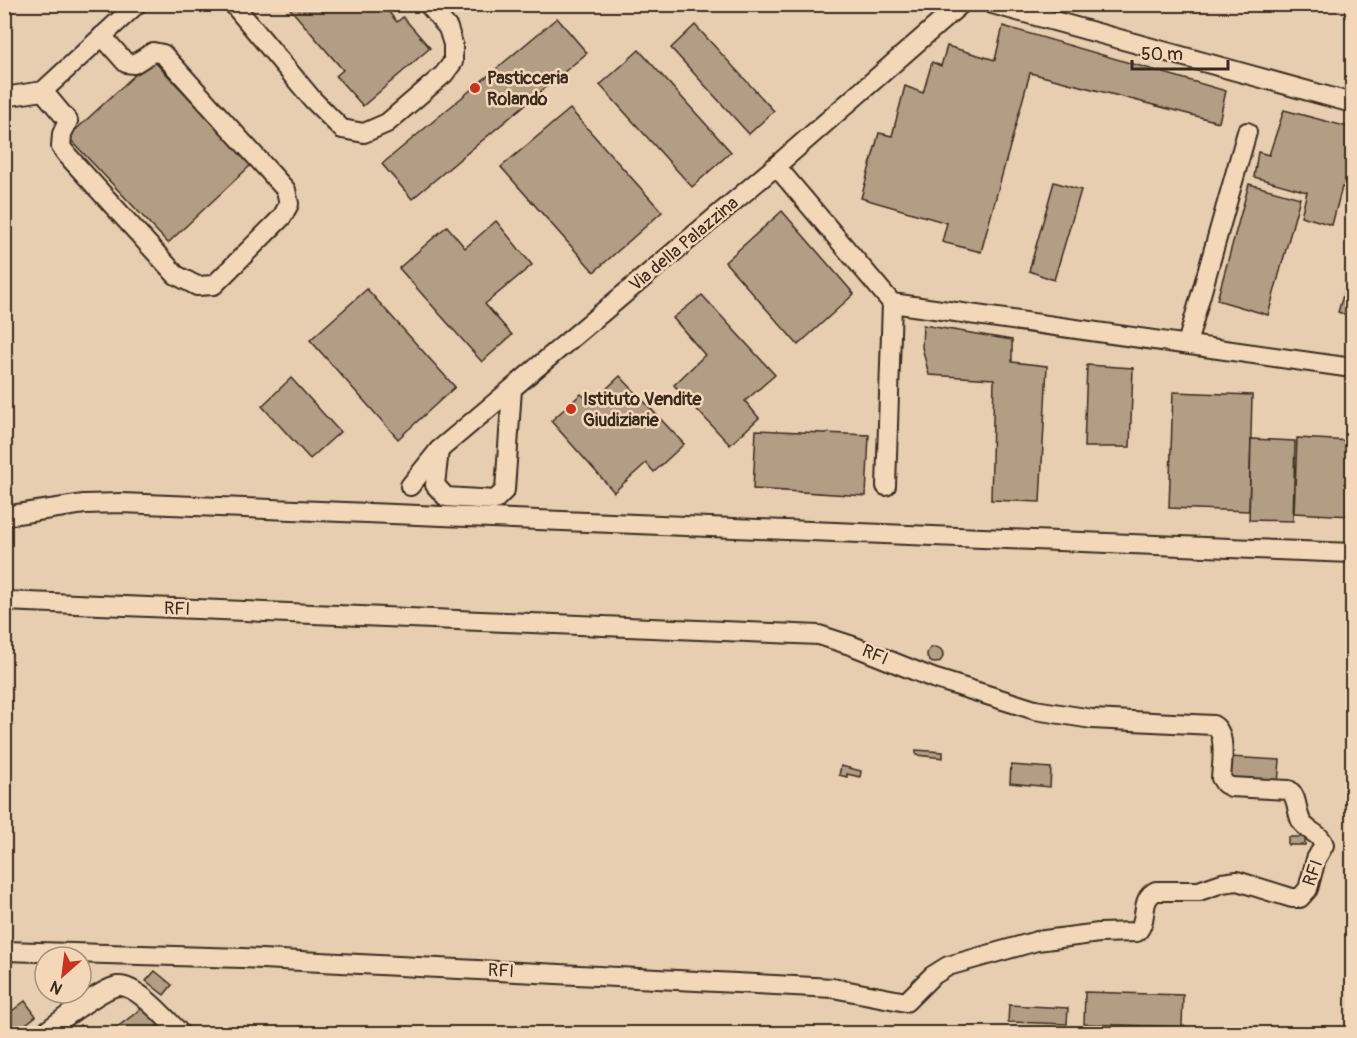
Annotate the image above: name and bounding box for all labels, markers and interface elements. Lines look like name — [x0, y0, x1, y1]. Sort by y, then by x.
scale bar — [1132, 33, 1228, 71]
text: 50 m — [1141, 43, 1183, 66]
place label: Pasticceria Rolando — [487, 67, 569, 111]
marker: Pasticceria Rolando — [468, 81, 482, 95]
street label: Via della Palazzina — [625, 192, 743, 296]
place label: Istituto Vendite Giudiziarie — [583, 388, 702, 432]
marker: Istituto Vendite Giudiziarie — [564, 402, 578, 416]
street label: RFI — [163, 597, 191, 621]
street label: RFI — [858, 639, 892, 671]
street label: RFI — [1298, 857, 1328, 889]
north arrow — [33, 945, 93, 1005]
street label: RFI — [487, 959, 515, 983]
text: N — [47, 976, 66, 999]

